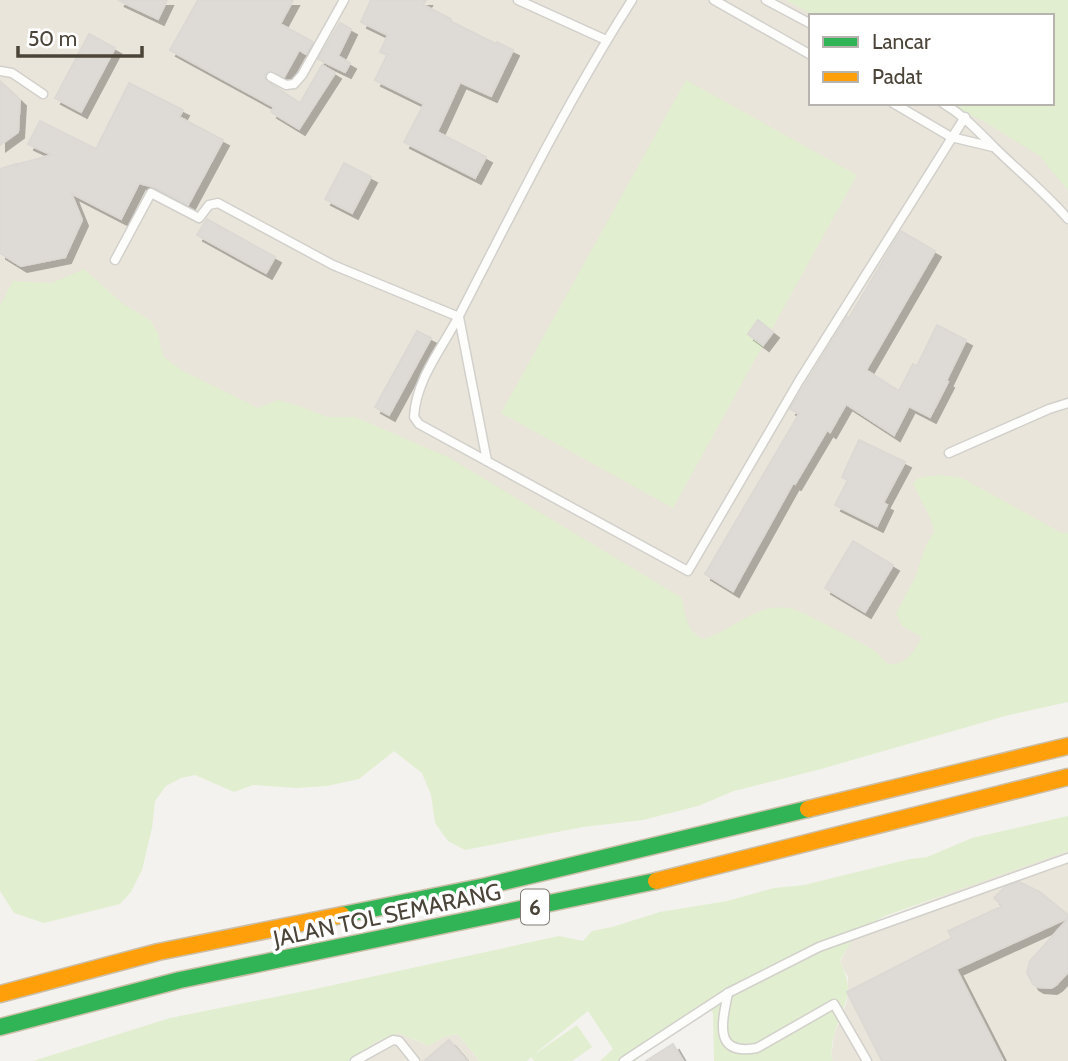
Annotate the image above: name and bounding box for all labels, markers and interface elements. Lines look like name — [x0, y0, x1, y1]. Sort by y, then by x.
scale bar — [18, 14, 142, 58]
legend — [809, 14, 1054, 105]
text: 50 m — [28, 26, 77, 51]
text: Lancar — [872, 29, 931, 54]
text: Padat — [872, 64, 922, 89]
street label: JALAN TOL SEMARANG — [270, 877, 503, 953]
road number: 6 — [521, 890, 549, 925]

